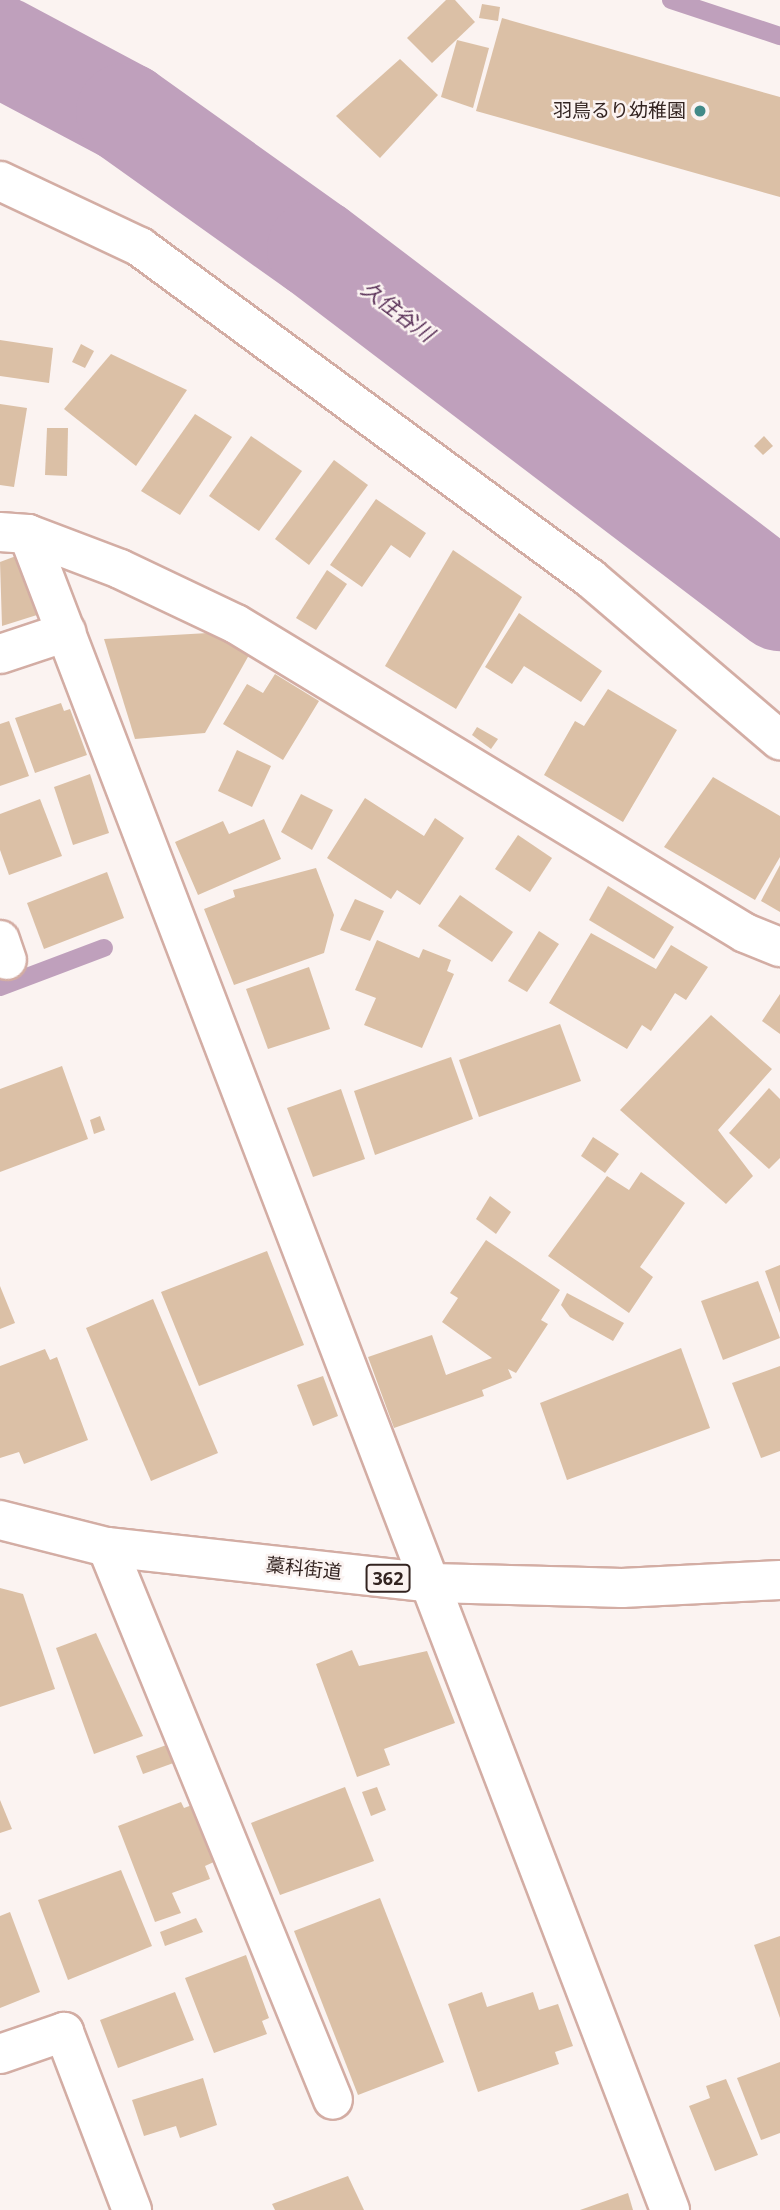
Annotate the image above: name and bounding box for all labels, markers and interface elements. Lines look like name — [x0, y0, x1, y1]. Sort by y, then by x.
place label: 羽鳥るり幼稚園 — [553, 100, 686, 122]
marker: 羽鳥るり幼稚園 — [692, 103, 708, 119]
water label: 久住谷川 — [357, 276, 439, 346]
street label: 藁科街道 — [265, 1554, 343, 1584]
road number: 362 — [365, 1563, 411, 1592]

